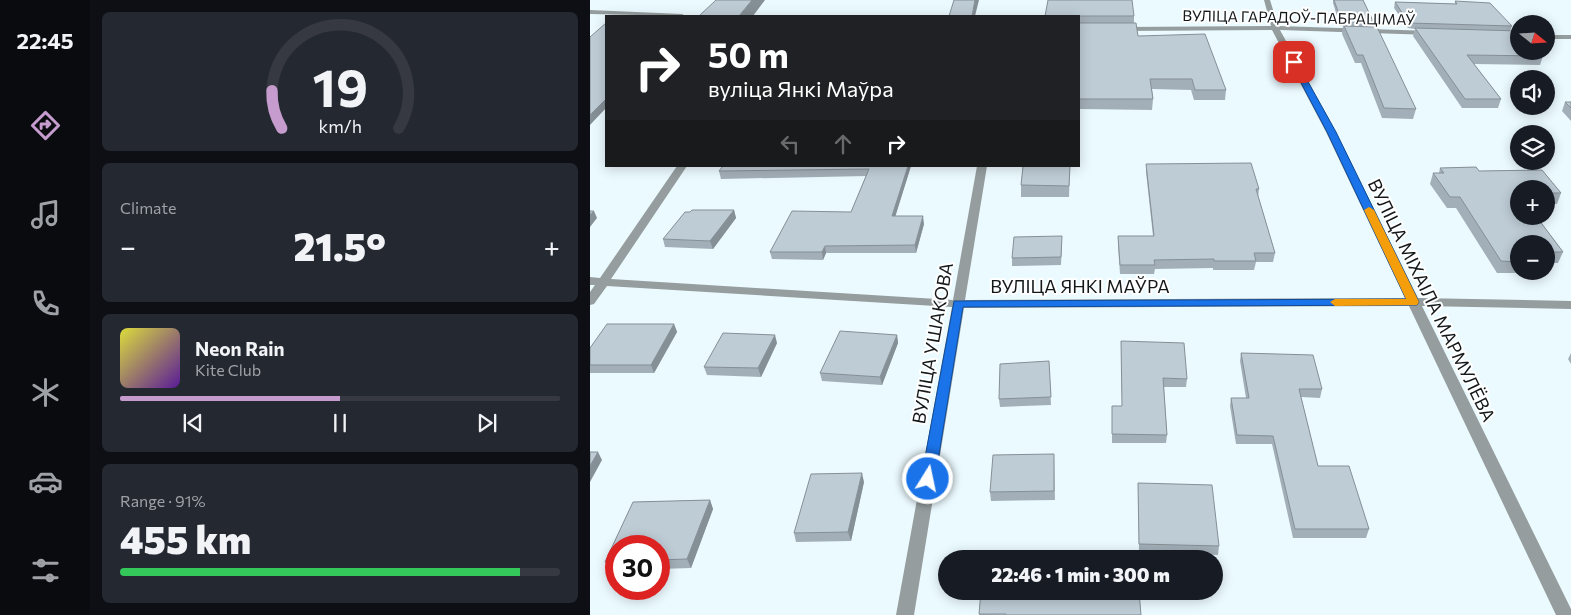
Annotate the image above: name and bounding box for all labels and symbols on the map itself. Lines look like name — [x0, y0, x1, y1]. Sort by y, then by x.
street label: ВУЛІЦА ГАРАДОЎ-ПАБРАЦІМАЎ — [1182, 6, 1416, 28]
north arrow — [1510, 15, 1555, 60]
pin — [1273, 41, 1315, 83]
street label: ВУЛІЦА МІХАІЛА МАРМУЛЁВА — [1364, 175, 1500, 425]
street label: ВУЛІЦА УШАКОВА — [907, 261, 957, 425]
street label: ВУЛІЦА ЯНКІ МАЎРА — [990, 275, 1170, 297]
position arrow — [901, 452, 953, 504]
speed limit sign: 30 — [605, 535, 670, 600]

